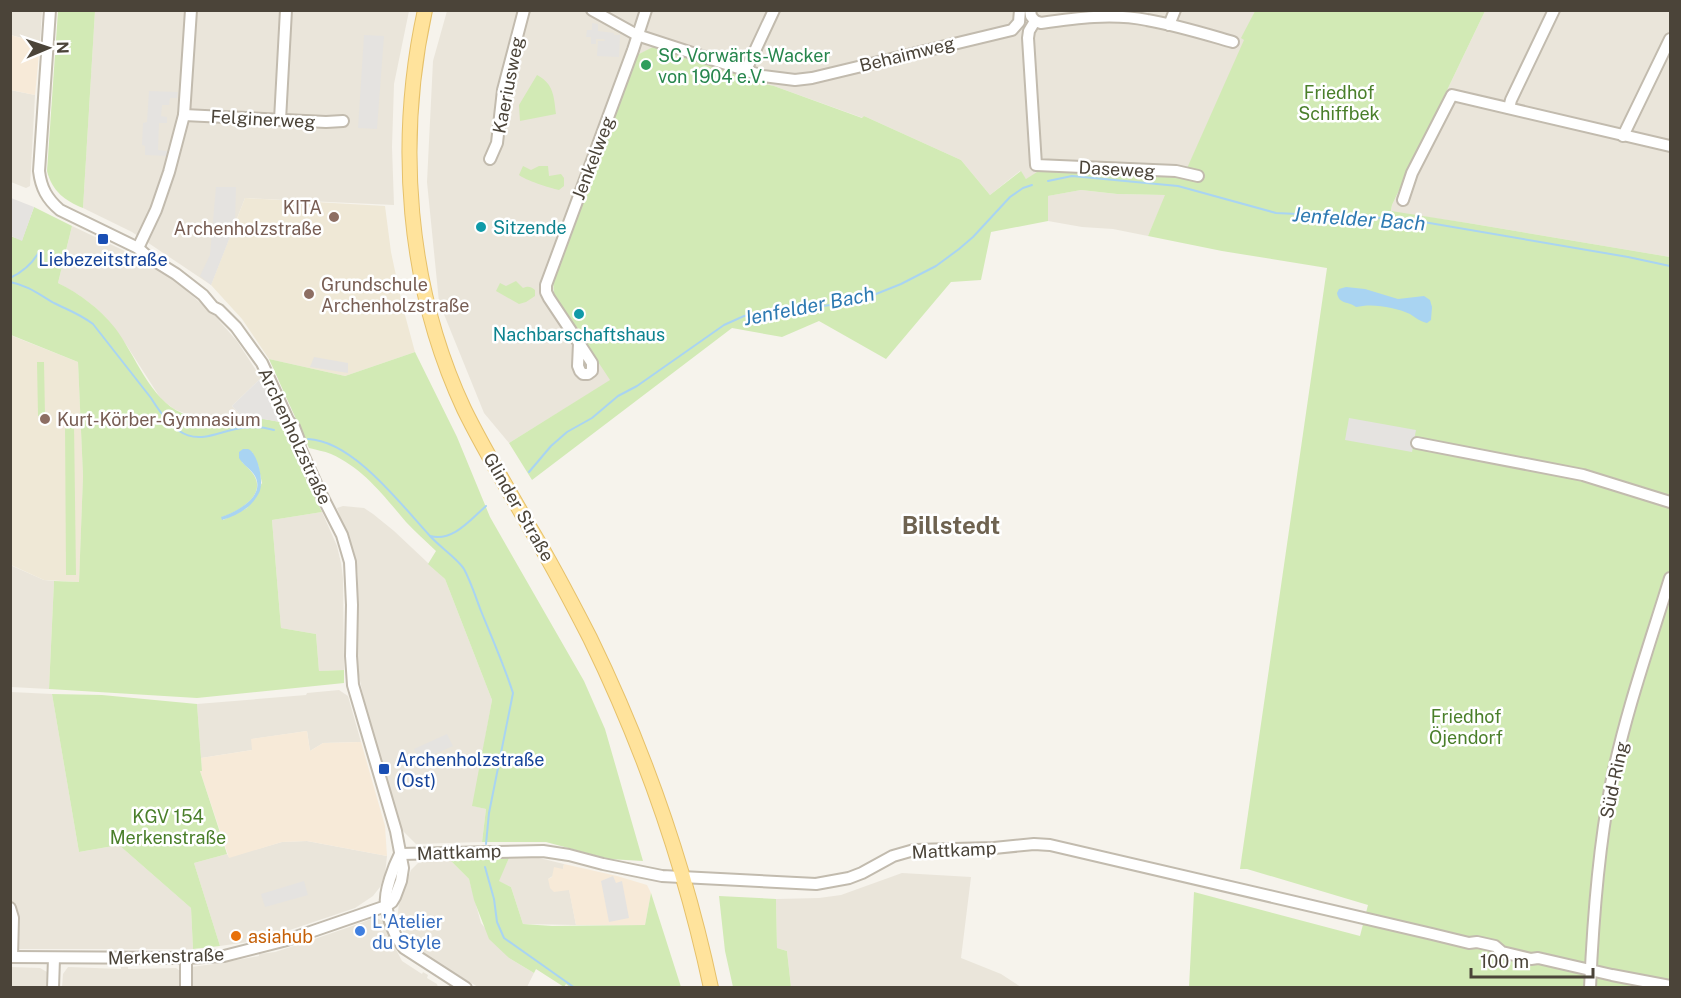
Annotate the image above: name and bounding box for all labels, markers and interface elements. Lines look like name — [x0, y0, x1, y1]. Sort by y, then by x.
north arrow — [18, 18, 78, 78]
street label: Behaimweg — [857, 32, 957, 76]
street label: Kaeriusweg — [488, 35, 528, 135]
text: N — [53, 41, 72, 54]
place label: SC Vorwärts-Wacker von 1904 e.V. — [658, 45, 831, 87]
marker: SC Vorwärts-Wacker von 1904 e.V. — [639, 58, 653, 72]
park label: Friedhof Schiffbek — [1298, 82, 1380, 124]
street label: Felginerweg — [210, 106, 316, 132]
street label: Jenkelweg — [567, 113, 619, 203]
street label: Daseweg — [1078, 157, 1156, 181]
place label: KITA Archenholzstraße — [174, 197, 322, 239]
water label: Jenfelder Bach — [1292, 202, 1426, 236]
marker: KITA Archenholzstraße — [327, 210, 341, 224]
place label: Sitzende — [493, 217, 567, 238]
marker: Sitzende — [474, 220, 488, 234]
marker: Liebezeitstraße — [96, 232, 110, 246]
place label: Liebezeitstraße — [38, 249, 168, 270]
place label: Grundschule Archenholzstraße — [321, 274, 470, 316]
water label: Jenfelder Bach — [741, 282, 877, 330]
marker: Grundschule Archenholzstraße — [302, 287, 316, 301]
marker: Nachbarschaftshaus — [572, 307, 586, 321]
place label: Nachbarschaftshaus — [493, 324, 665, 345]
street label: Archenholzstraße — [254, 364, 336, 508]
place label: Kurt-Körber-Gymnasium — [57, 409, 261, 430]
marker: Kurt-Körber-Gymnasium — [38, 412, 52, 426]
street label: Glinder Straße — [479, 449, 559, 565]
district label: Billstedt — [902, 511, 1000, 539]
park label: Friedhof Öjendorf — [1429, 706, 1503, 748]
street label: Süd-Ring — [1596, 740, 1632, 820]
place label: Archenholzstraße (Ost) — [396, 749, 545, 791]
marker: Archenholzstraße (Ost) — [377, 762, 391, 776]
park label: KGV 154 Merkenstraße — [110, 806, 226, 848]
street label: Mattkamp — [911, 837, 997, 863]
street label: Mattkamp — [416, 840, 502, 864]
place label: L'Atelier du Style — [372, 911, 443, 953]
marker: L'Atelier du Style — [353, 924, 367, 938]
place label: asiahub — [248, 926, 313, 947]
marker: asiahub — [229, 929, 243, 943]
scale bar — [1471, 941, 1592, 979]
street label: Merkenstraße — [107, 943, 225, 969]
text: 100 m — [1480, 951, 1529, 972]

